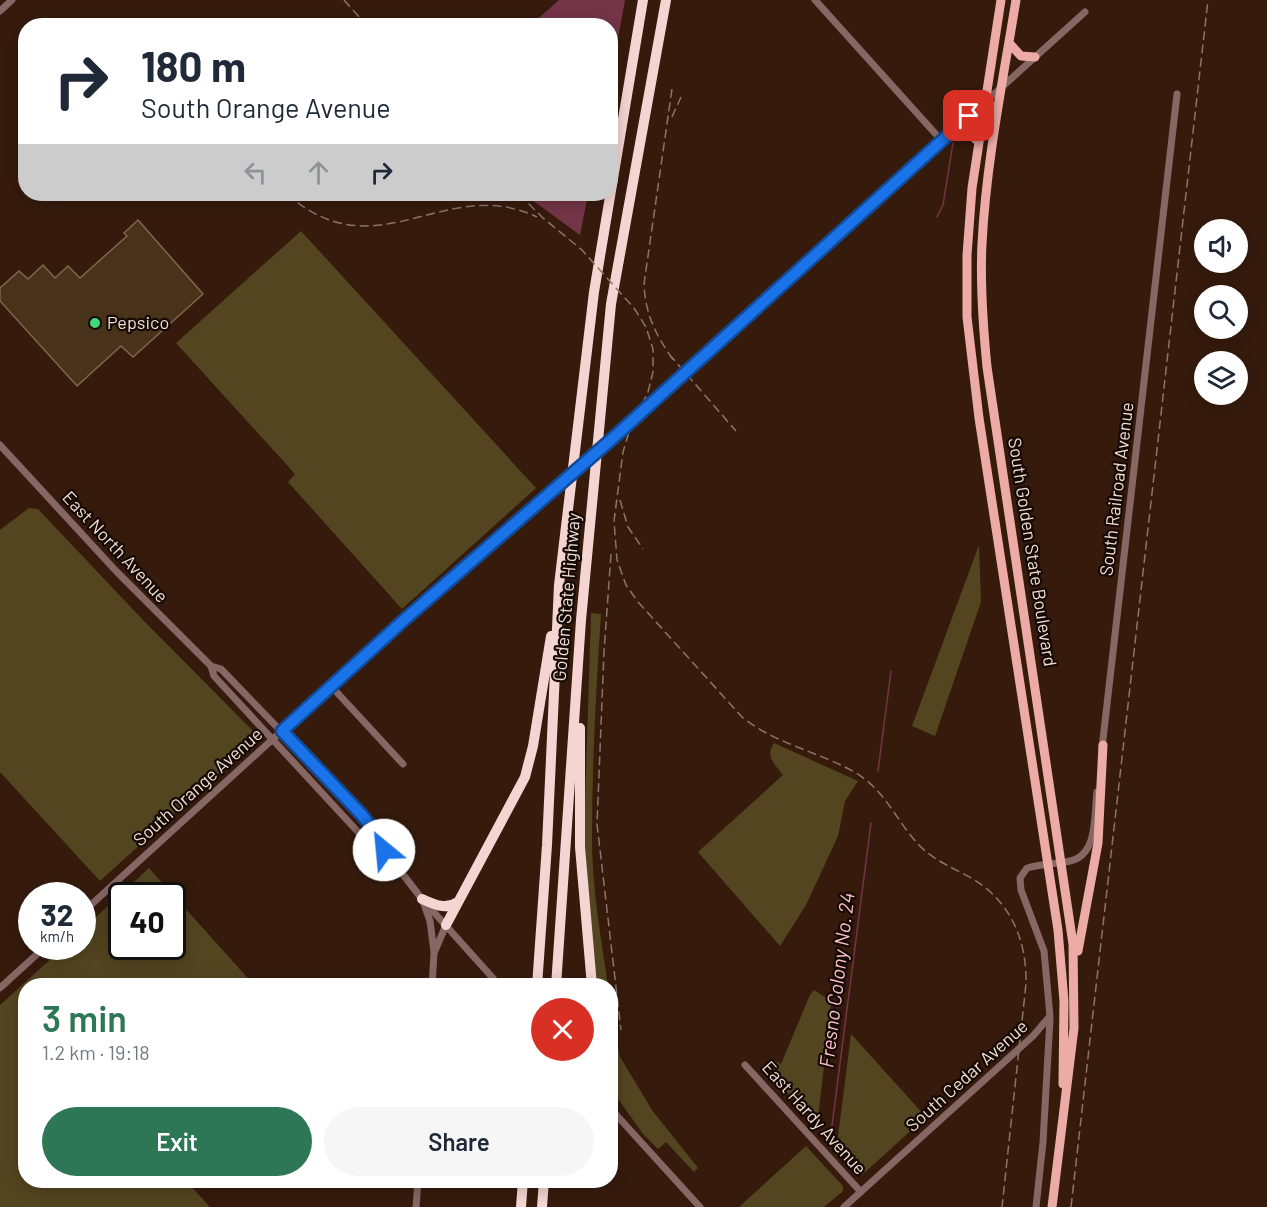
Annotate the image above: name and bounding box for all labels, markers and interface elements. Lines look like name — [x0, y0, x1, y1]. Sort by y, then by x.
text: 180 m — [141, 40, 246, 90]
icon: right — [42, 42, 120, 120]
pin — [943, 90, 994, 141]
text: South Orange Avenue — [141, 91, 391, 123]
icon: arrive — [952, 99, 985, 132]
icon: left — [239, 156, 272, 189]
icon: ahead — [302, 156, 335, 189]
icon: right — [365, 156, 398, 189]
map controls — [1194, 219, 1248, 405]
button: sound — [1194, 219, 1248, 273]
button: search — [1194, 285, 1248, 339]
place label: Pepsico — [107, 311, 169, 333]
marker: Pepsico — [88, 316, 102, 330]
button: layers — [1194, 351, 1248, 405]
street label: South Railroad Avenue — [1094, 401, 1138, 577]
street label: South Golden State Boulevard — [1004, 436, 1062, 668]
street label: East North Avenue — [58, 486, 173, 607]
street label: Golden State Highway — [548, 512, 584, 682]
street label: South Orange Avenue — [128, 722, 267, 850]
position arrow — [352, 818, 416, 882]
speed limit sign: 40 — [108, 882, 186, 960]
water label: Fresno Colony No. 24 — [813, 891, 859, 1069]
text: 32 — [41, 896, 74, 932]
text: km/h — [40, 927, 74, 945]
text: 3 min — [42, 996, 127, 1039]
button: close — [531, 998, 594, 1061]
street label: South Cedar Avenue — [901, 1015, 1032, 1136]
text: 1.2 km · 19:18 — [42, 1040, 150, 1064]
street label: East Hardy Avenue — [758, 1056, 872, 1179]
button: Exit — [42, 1107, 312, 1176]
button: Share — [324, 1107, 594, 1176]

